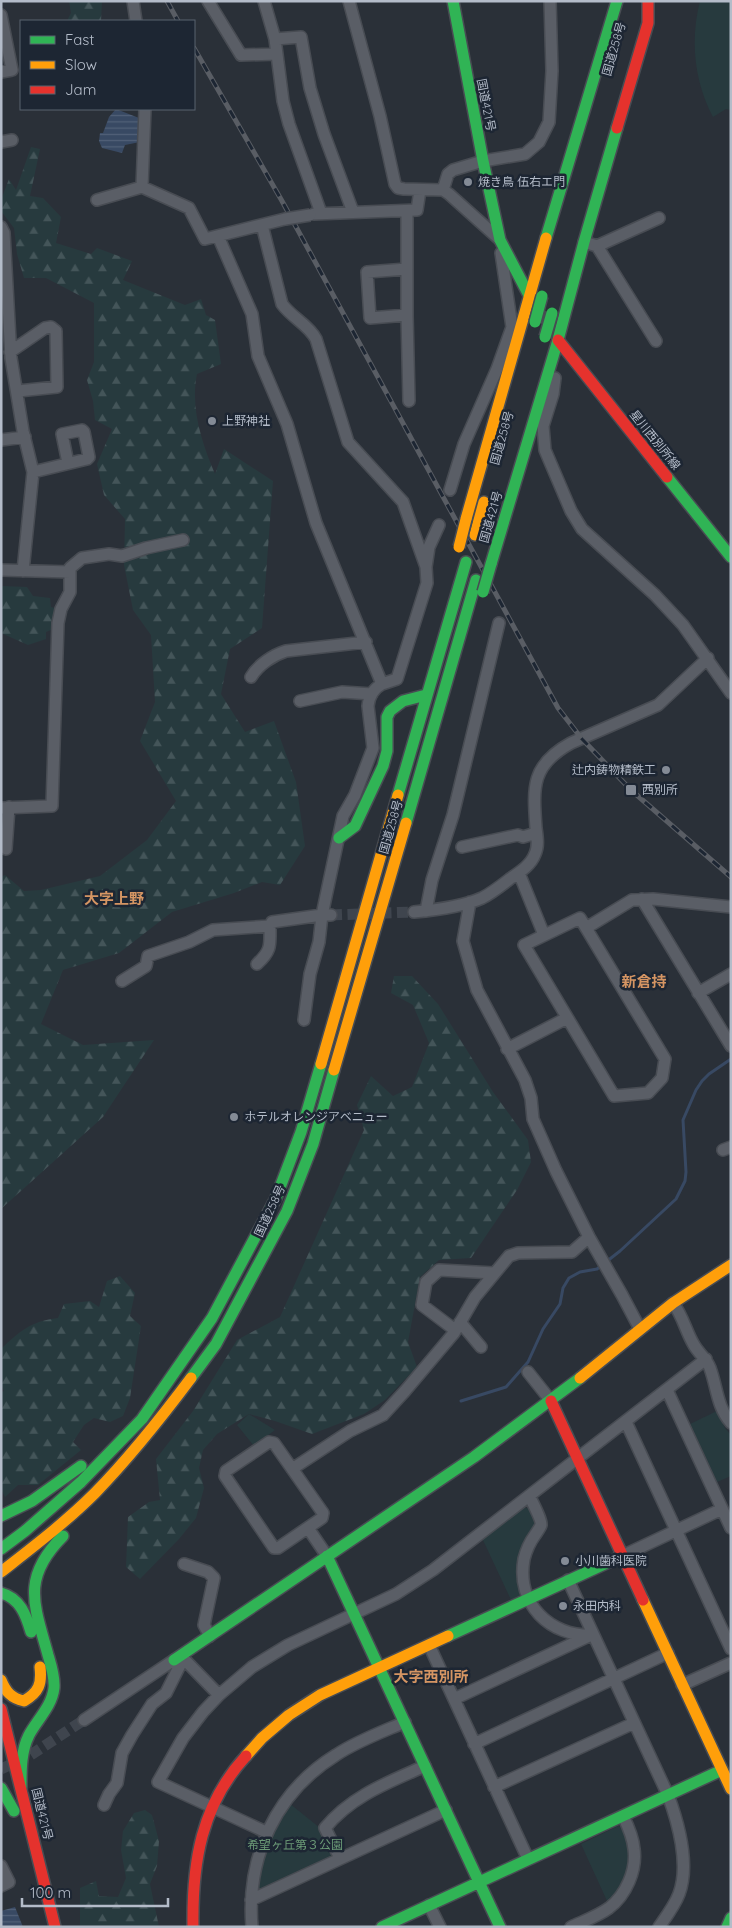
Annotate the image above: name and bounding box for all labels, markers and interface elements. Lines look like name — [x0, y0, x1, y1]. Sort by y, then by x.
legend — [20, 20, 195, 110]
street label: 国道258号 — [599, 20, 628, 78]
text: Fast — [65, 30, 94, 49]
text: Slow — [65, 55, 97, 74]
street label: 国道421号 — [474, 77, 499, 133]
text: Jam — [65, 80, 96, 99]
place label: 焼き鳥 伍右エ門 — [478, 174, 565, 189]
marker: 焼き鳥 伍右エ門 — [462, 176, 474, 188]
street label: 星川西別所線 — [627, 407, 684, 472]
street label: 国道258号 — [487, 409, 516, 467]
place label: 上野神社 — [222, 413, 270, 428]
marker: 上野神社 — [206, 415, 218, 427]
street label: 国道421号 — [476, 489, 505, 545]
place label: 辻内鋳物精鉄工 — [572, 762, 656, 777]
marker: 辻内鋳物精鉄工 — [660, 764, 672, 776]
place label: 西別所 — [642, 782, 678, 797]
marker: 西別所 — [624, 783, 638, 797]
street label: 国道258号 — [376, 798, 405, 856]
district label: 大字上野 — [84, 889, 144, 908]
district label: 新倉持 — [621, 972, 667, 991]
place label: ホテルオレンジアベニュー — [244, 1109, 388, 1124]
marker: ホテルオレンジアベニュー — [228, 1111, 240, 1123]
street label: 国道258号 — [251, 1182, 288, 1239]
place label: 小川歯科医院 — [575, 1553, 647, 1568]
marker: 小川歯科医院 — [559, 1555, 571, 1567]
place label: 永田内科 — [573, 1598, 621, 1613]
marker: 永田内科 — [557, 1600, 569, 1612]
district label: 大字西別所 — [393, 1667, 469, 1686]
street label: 国道421号 — [29, 1786, 56, 1842]
park label: 希望ヶ丘第３公園 — [247, 1837, 343, 1852]
scale bar — [22, 1876, 169, 1908]
text: 100 m — [30, 1883, 71, 1902]

